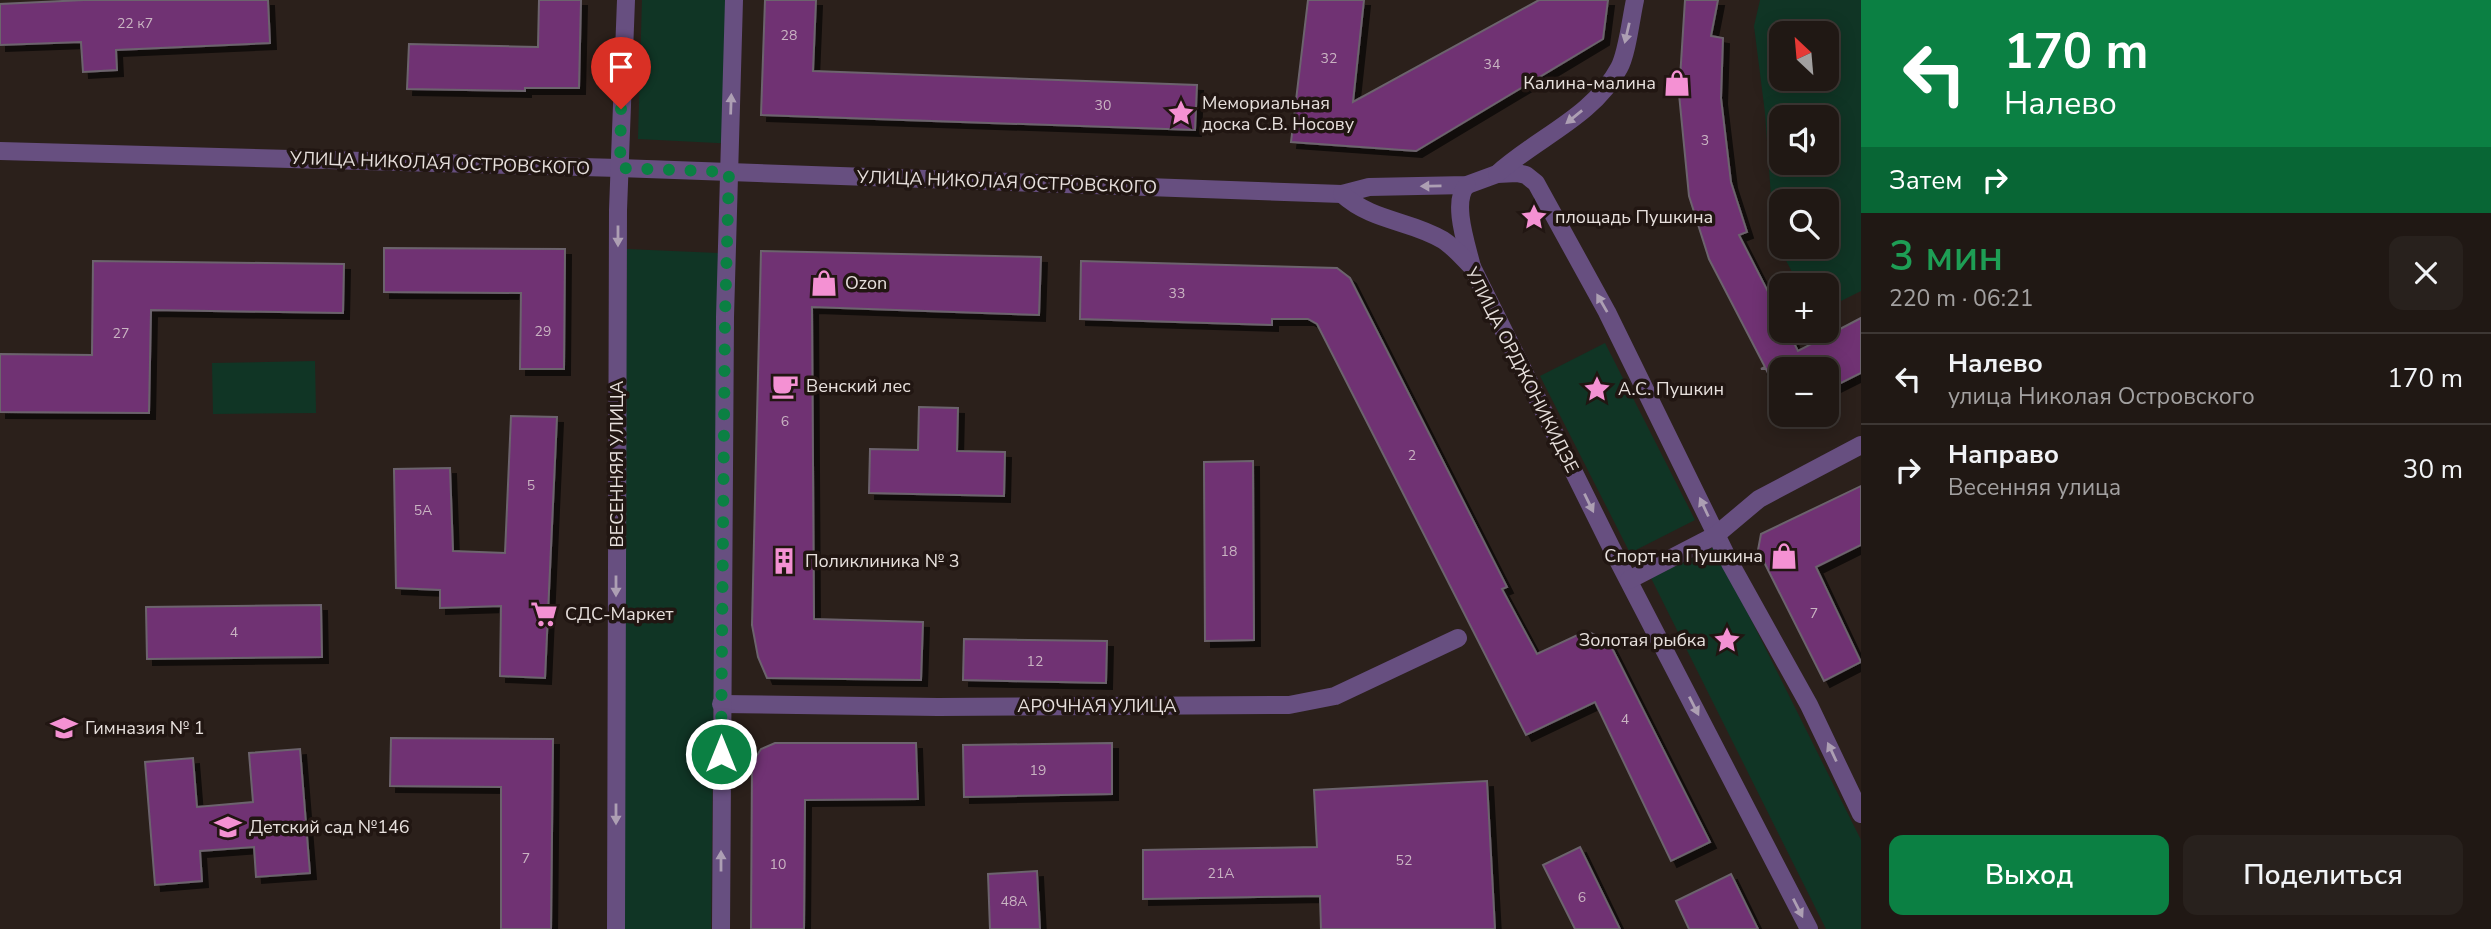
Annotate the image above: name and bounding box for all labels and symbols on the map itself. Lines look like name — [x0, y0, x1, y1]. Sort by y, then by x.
house number: 22 к7 — [117, 14, 153, 33]
north arrow — [1769, 21, 1839, 91]
one-way arrow — [1622, 22, 1633, 44]
house number: 28 — [781, 26, 797, 45]
pin — [591, 37, 651, 109]
house number: 32 — [1321, 49, 1337, 68]
house number: 34 — [1484, 55, 1500, 74]
shop icon: Калина-малина — [1662, 68, 1692, 98]
place label: Калина-малина — [1523, 71, 1656, 95]
place label: Мемориальная доска С.В. Носову — [1202, 91, 1355, 136]
one-way arrow — [725, 93, 737, 115]
house number: 30 — [1095, 96, 1111, 115]
place icon: Мемориальная доска С.В. Носову — [1166, 98, 1196, 128]
one-way arrow — [1565, 109, 1583, 124]
house number: 3 — [1701, 131, 1709, 150]
street label: УЛИЦА НИКОЛАЯ ОСТРОВСКОГО — [289, 146, 590, 180]
street label: УЛИЦА НИКОЛАЯ ОСТРОВСКОГО — [856, 165, 1157, 199]
one-way arrow — [1420, 180, 1442, 191]
place icon: площадь Пушкина — [1519, 202, 1549, 232]
place label: площадь Пушкина — [1555, 205, 1713, 229]
one-way arrow — [612, 226, 624, 248]
street label: УЛИЦА ОРДЖОНИКИДЗЕ — [1459, 262, 1584, 477]
shop icon: Ozon — [809, 268, 839, 298]
place label: Ozon — [845, 271, 887, 295]
house number: 33 — [1169, 284, 1185, 303]
one-way arrow — [1596, 294, 1609, 313]
house number: 29 — [535, 322, 551, 341]
house number: 27 — [113, 324, 129, 343]
cafe icon: Венский лес — [770, 371, 800, 401]
place label: Венский лес — [806, 374, 911, 398]
place icon: А.С. Пушкин — [1582, 374, 1612, 404]
place label: А.С. Пушкин — [1618, 377, 1724, 401]
street label: ВЕСЕННЯЯ УЛИЦА — [605, 381, 629, 547]
house number: 6 — [781, 412, 789, 431]
house number: 2 — [1408, 446, 1416, 465]
house number: 5 — [527, 476, 535, 495]
one-way arrow — [1583, 494, 1595, 514]
one-way arrow — [1698, 497, 1709, 517]
house number: 5А — [414, 501, 432, 520]
shop icon: Спорт на Пушкина — [1769, 541, 1799, 571]
house number: 18 — [1221, 542, 1237, 561]
place label: Спорт на Пушкина — [1604, 544, 1763, 568]
building icon: Поликлиника № 3 — [769, 546, 799, 576]
place label: Поликлиника № 3 — [805, 549, 960, 573]
one-way arrow — [610, 576, 622, 598]
supermarket icon: СДС-Маркет — [529, 599, 559, 629]
place label: СДС-Маркет — [565, 602, 674, 626]
house number: 7 — [1810, 604, 1818, 623]
house number: 4 — [230, 623, 238, 642]
place icon: Золотая рыбка — [1712, 625, 1742, 655]
place label: Золотая рыбка — [1579, 628, 1706, 652]
house number: 12 — [1027, 652, 1043, 671]
street label: АРОЧНАЯ УЛИЦА — [1017, 694, 1177, 718]
one-way arrow — [1688, 696, 1699, 716]
house number: 4 — [1621, 710, 1629, 729]
school or university icon: Гимназия № 1 — [49, 713, 79, 743]
place label: Гимназия № 1 — [85, 716, 205, 740]
position arrow — [684, 717, 758, 791]
one-way arrow — [1826, 742, 1837, 762]
house number: 19 — [1030, 761, 1046, 780]
one-way arrow — [610, 803, 622, 825]
school or university icon: Детский сад №146 — [213, 812, 243, 842]
place label: Детский сад №146 — [249, 815, 410, 839]
house number: 7 — [522, 849, 530, 868]
one-way arrow — [715, 850, 727, 872]
house number: 52 — [1396, 851, 1412, 870]
house number: 10 — [770, 855, 786, 874]
house number: 21А — [1207, 864, 1235, 883]
house number: 6 — [1578, 888, 1586, 907]
house number: 48А — [1000, 892, 1028, 911]
one-way arrow — [1792, 898, 1803, 918]

